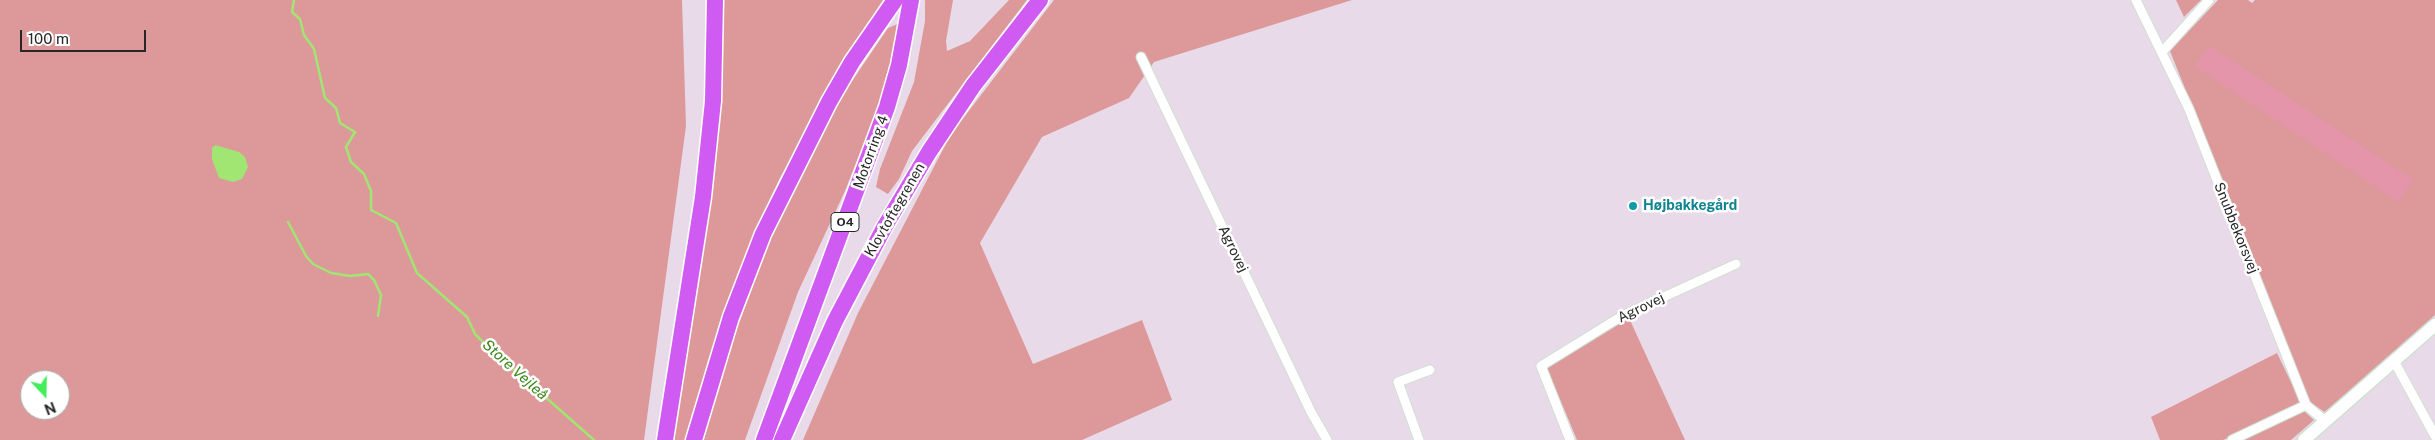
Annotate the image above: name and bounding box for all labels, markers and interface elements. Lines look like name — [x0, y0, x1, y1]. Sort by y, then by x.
scale bar — [22, 20, 149, 52]
text: 100 m — [28, 30, 69, 47]
street label: Motorring 4 — [850, 113, 892, 191]
street label: Klovtoftegrenen — [861, 160, 929, 260]
street label: Snubbekorsvej — [2210, 180, 2262, 276]
place label: Højbakkegård — [1643, 198, 1737, 214]
marker: Højbakkegård — [1627, 200, 1639, 212]
road number: O4 — [831, 212, 859, 232]
street label: Agrovej — [1214, 223, 1252, 275]
street label: Agrovej — [1615, 289, 1667, 327]
water label: Store Vejleå — [479, 336, 551, 404]
north arrow — [20, 370, 70, 420]
text: N — [42, 399, 58, 417]

